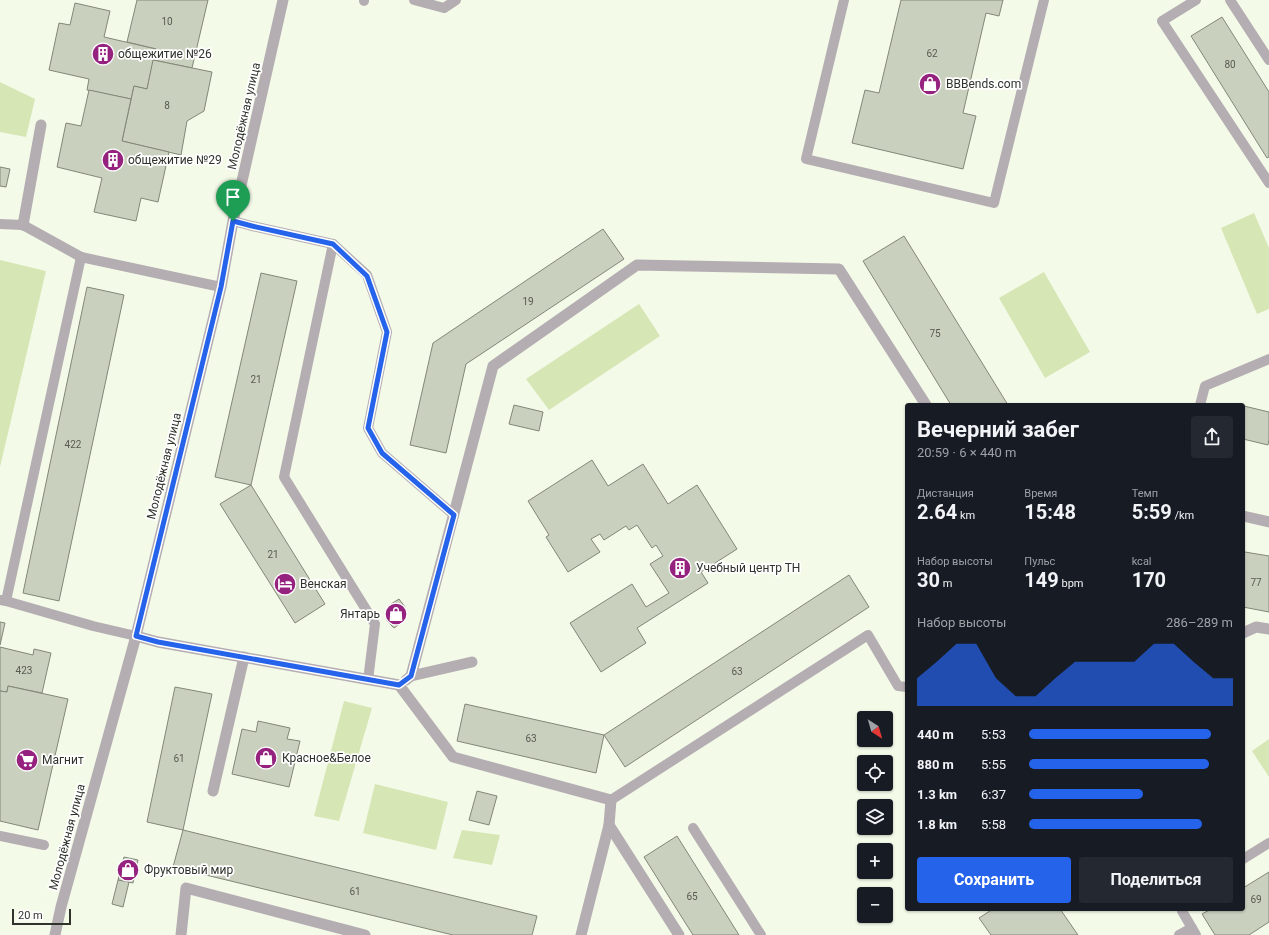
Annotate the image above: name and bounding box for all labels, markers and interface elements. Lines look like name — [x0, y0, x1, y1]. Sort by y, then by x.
house number: 10 — [161, 16, 173, 27]
building icon: общежитие №26 — [90, 41, 116, 67]
place label: общежитие №26 — [118, 47, 212, 61]
house number: 62 — [926, 48, 938, 59]
house number: 80 — [1224, 59, 1236, 70]
street label: Молодёжная улица — [225, 61, 263, 171]
shop icon: BBBends.com — [917, 71, 943, 97]
place label: BBBends.com — [946, 77, 1021, 91]
house number: 8 — [164, 100, 170, 111]
building icon: общежитие №29 — [100, 147, 126, 173]
place label: общежитие №29 — [128, 153, 222, 167]
pin — [216, 180, 250, 221]
icon: arrive — [222, 186, 244, 208]
house number: 19 — [522, 296, 534, 307]
house number: 75 — [929, 328, 941, 339]
house number: 21 — [250, 374, 262, 385]
street label: Молодёжная улица — [144, 411, 184, 521]
button: share — [1191, 416, 1233, 458]
text: Вечерний забег — [917, 417, 1079, 442]
house number: 422 — [65, 439, 82, 450]
text: 20:59 · 6 × 440 m — [917, 445, 1016, 460]
text: Дистанция — [917, 487, 974, 500]
text: Время — [1024, 487, 1057, 500]
text: Темп — [1132, 487, 1158, 500]
text: 2.64 — [917, 500, 957, 524]
text: 15:48 — [1024, 500, 1076, 524]
text: 5:59 — [1132, 500, 1172, 524]
text: km — [957, 509, 975, 522]
text: /km — [1172, 509, 1194, 522]
house number: 21 — [267, 549, 279, 560]
building icon: Учебный центр ТН — [667, 555, 693, 581]
text: Набор высоты — [917, 555, 993, 568]
text: Пульс — [1024, 555, 1055, 568]
text: kcal — [1132, 555, 1152, 568]
place label: Учебный центр ТН — [696, 561, 800, 575]
text: 30 — [917, 568, 940, 592]
text: 149 — [1024, 568, 1059, 592]
text: 170 — [1132, 568, 1166, 592]
hotel icon: Венская — [272, 571, 298, 597]
place label: Венская — [300, 577, 347, 591]
text: m — [940, 577, 952, 590]
text: bpm — [1059, 577, 1084, 590]
house number: 77 — [1250, 577, 1262, 588]
shop icon: Янтарь — [383, 601, 409, 627]
place label: Янтарь — [340, 607, 380, 621]
text: Набор высоты — [917, 615, 1006, 630]
text: 286–289 m — [1166, 615, 1233, 630]
house number: 423 — [16, 665, 32, 676]
house number: 63 — [731, 666, 743, 677]
north arrow — [857, 711, 893, 747]
map controls — [857, 711, 893, 923]
text: 440 m — [917, 727, 954, 742]
text: 5:53 — [981, 727, 1006, 742]
house number: 63 — [525, 733, 537, 744]
shop icon: Красное&Белое — [253, 745, 279, 771]
supermarket icon: Магнит — [14, 747, 40, 773]
place label: Красное&Белое — [282, 751, 371, 765]
place label: Магнит — [42, 753, 84, 767]
house number: 61 — [173, 753, 185, 764]
button: locate — [857, 755, 893, 791]
text: 880 m — [917, 757, 954, 772]
text: 5:55 — [981, 757, 1006, 772]
street label: Молодёжная улица — [46, 782, 88, 892]
text: 1.3 km — [917, 787, 957, 802]
text: 6:37 — [981, 787, 1006, 802]
button: layers — [857, 799, 893, 835]
text: 1.8 km — [917, 817, 957, 832]
text: 5:58 — [981, 817, 1006, 832]
button: + — [857, 843, 893, 879]
shop icon: Фруктовый мир — [115, 857, 141, 883]
button: Сохранить — [917, 857, 1071, 903]
button: Поделиться — [1079, 857, 1233, 903]
place label: Фруктовый мир — [144, 863, 233, 877]
house number: 61 — [349, 886, 361, 897]
button: − — [857, 887, 893, 923]
house number: 65 — [686, 891, 698, 902]
house number: 69 — [1250, 894, 1262, 905]
scale bar — [12, 907, 71, 926]
text: 20 m — [18, 909, 43, 922]

